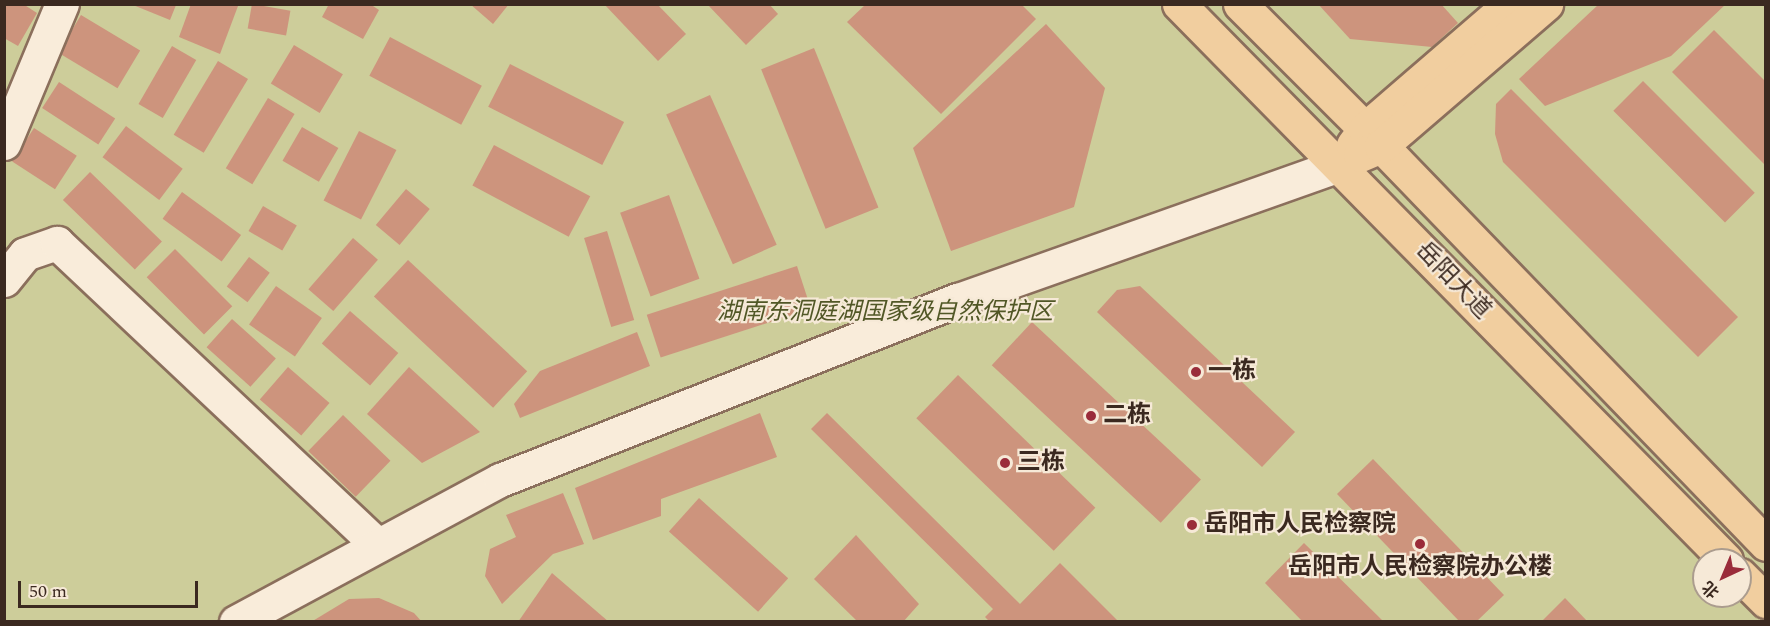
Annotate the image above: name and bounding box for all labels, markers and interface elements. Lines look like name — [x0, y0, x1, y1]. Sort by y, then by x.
street label: 岳阳大道 — [1409, 236, 1497, 326]
park label: 湖南东洞庭湖国家级自然保护区 — [717, 299, 1053, 327]
place label: 一栋 — [1208, 358, 1256, 386]
marker: 一栋 — [1189, 365, 1203, 379]
place label: 二栋 — [1103, 402, 1151, 430]
marker: 二栋 — [1084, 409, 1098, 423]
place label: 三栋 — [1017, 449, 1065, 477]
marker: 三栋 — [998, 456, 1012, 470]
place label: 岳阳市人民检察院 — [1204, 511, 1396, 539]
marker: 岳阳市人民检察院 — [1185, 518, 1199, 532]
marker: 岳阳市人民检察院办公楼 — [1413, 537, 1427, 551]
north arrow — [1692, 548, 1752, 608]
place label: 岳阳市人民检察院办公楼 — [1288, 554, 1552, 582]
scale bar — [21, 569, 201, 607]
text: 北 — [1697, 575, 1725, 604]
text: 50 m — [29, 578, 67, 605]

